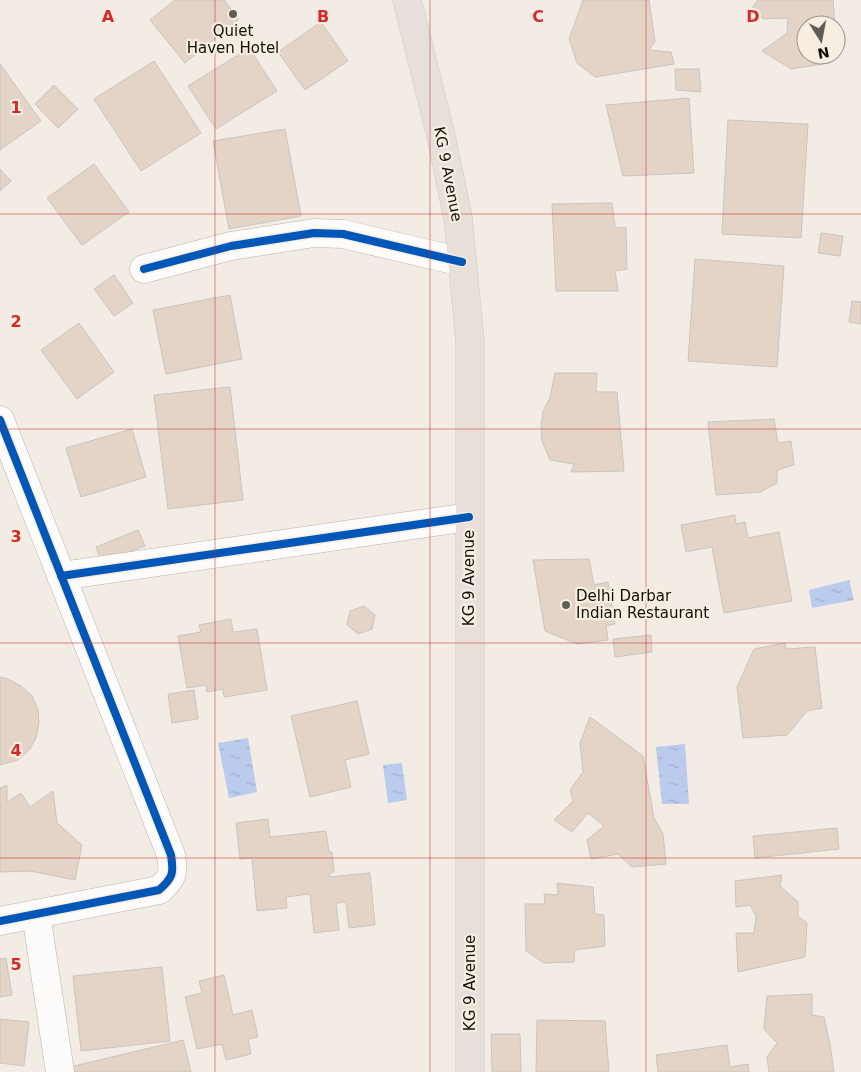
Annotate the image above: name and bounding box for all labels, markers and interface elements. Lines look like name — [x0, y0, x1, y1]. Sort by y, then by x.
text: A — [102, 7, 115, 26]
text: B — [317, 7, 329, 26]
text: C — [532, 7, 544, 26]
text: D — [746, 7, 760, 26]
marker: Quiet Haven Hotel — [227, 8, 239, 20]
north arrow — [796, 15, 846, 65]
place label: Quiet Haven Hotel — [187, 22, 279, 57]
text: N — [816, 44, 831, 62]
text: 1 — [10, 98, 22, 117]
street label: KG 9 Avenue — [430, 125, 466, 223]
text: 2 — [10, 312, 22, 331]
text: 3 — [10, 527, 22, 546]
street label: KG 9 Avenue — [460, 530, 478, 626]
place label: Delhi Darbar Indian Restaurant — [576, 587, 709, 622]
marker: Delhi Darbar Indian Restaurant — [560, 599, 572, 611]
text: 4 — [10, 741, 22, 760]
street label: KG 9 Avenue — [461, 935, 479, 1031]
text: 5 — [10, 955, 22, 974]

